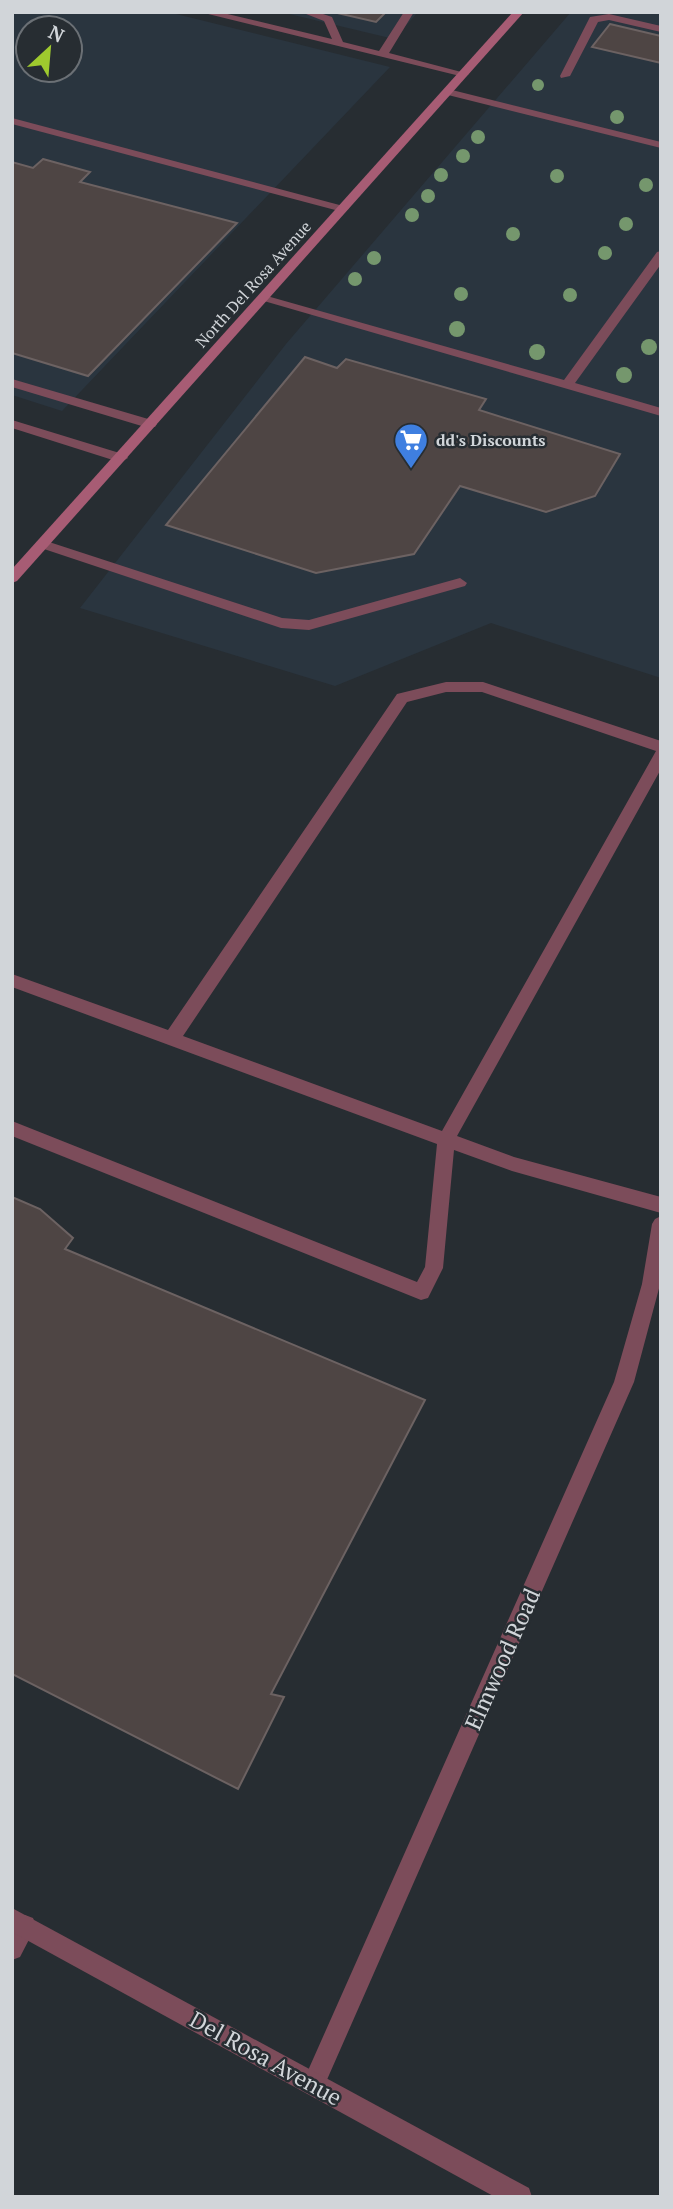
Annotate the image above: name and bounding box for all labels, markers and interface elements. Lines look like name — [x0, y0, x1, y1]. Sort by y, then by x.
north arrow — [14, 14, 84, 84]
text: N — [45, 19, 69, 48]
street label: North Del Rosa Avenue — [190, 216, 316, 352]
supermarket icon: dd's Discounts — [392, 421, 430, 470]
place label: dd's Discounts — [436, 429, 546, 451]
street label: Elmwood Road — [457, 1583, 547, 1735]
street label: Del Rosa Avenue — [184, 2003, 348, 2113]

